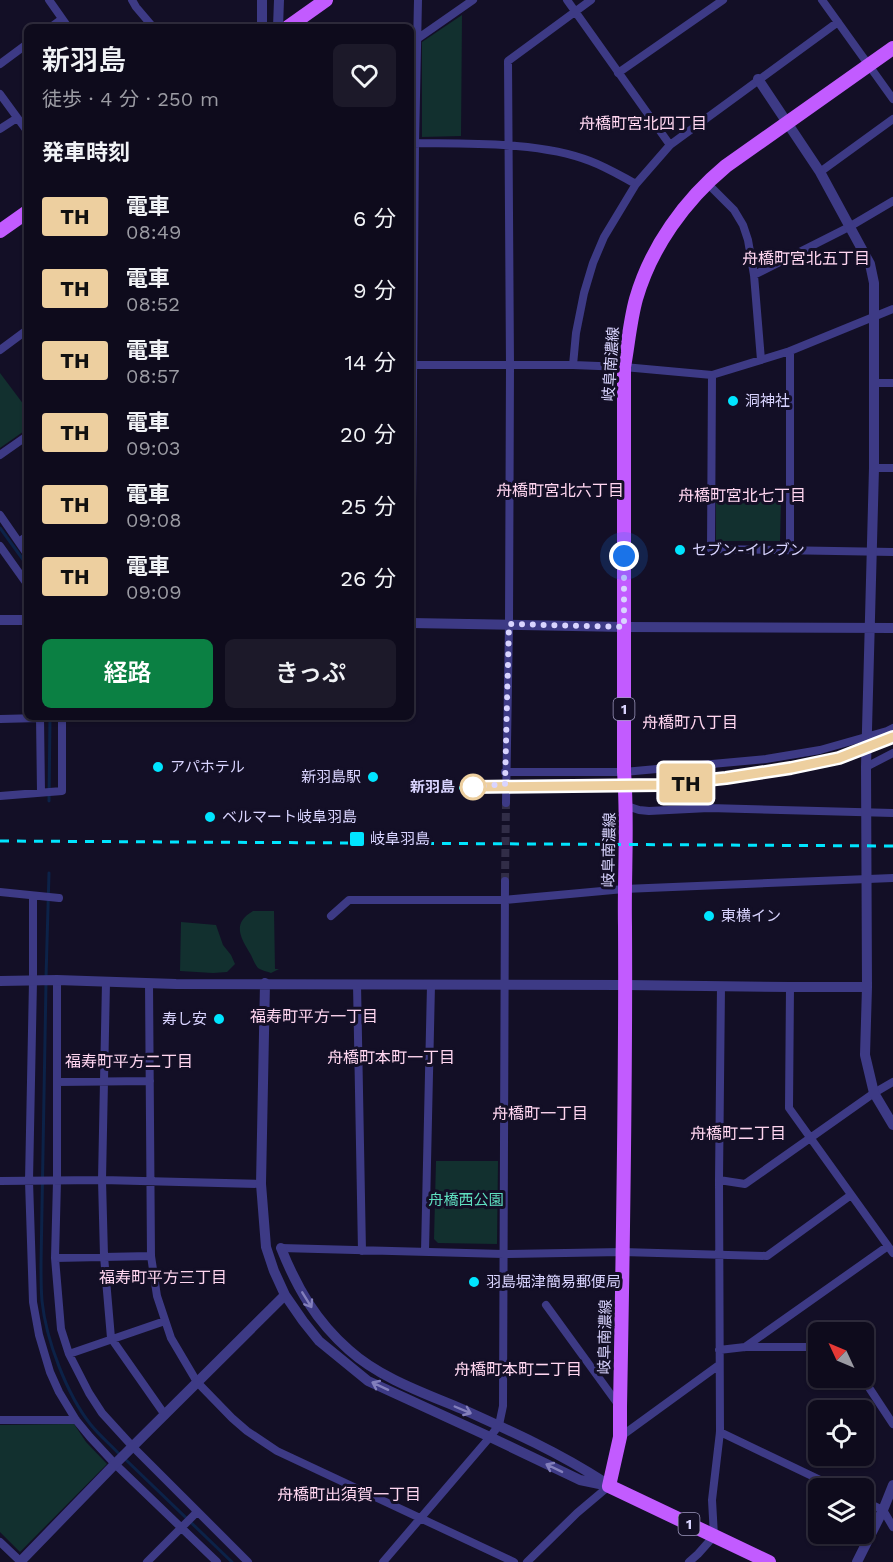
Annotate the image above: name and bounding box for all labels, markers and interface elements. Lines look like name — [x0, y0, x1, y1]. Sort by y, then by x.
text: 新羽島 — [42, 44, 126, 77]
button: heart — [333, 44, 396, 107]
text: 徒歩 · 4 分 · 250 m — [42, 87, 219, 111]
district label: 舟橋町宮北四丁目 — [579, 114, 707, 133]
text: 発車時刻 — [42, 140, 130, 165]
text: 電車 — [126, 194, 170, 219]
text: TH — [60, 204, 90, 229]
text: 6 分 — [353, 206, 396, 231]
text: 08:49 — [126, 220, 181, 244]
district label: 舟橋町宮北五丁目 — [742, 249, 870, 268]
text: 電車 — [126, 266, 170, 291]
text: TH — [60, 276, 90, 301]
text: 9 分 — [353, 278, 396, 303]
text: 08:52 — [126, 292, 180, 316]
street label: 岐阜南濃線 — [599, 326, 623, 402]
text: 電車 — [126, 338, 170, 363]
text: TH — [60, 348, 90, 373]
text: 14 分 — [344, 350, 396, 375]
text: 08:57 — [126, 364, 180, 388]
place label: 洞神社 — [745, 392, 790, 410]
marker: 洞神社 — [726, 394, 740, 408]
text: 電車 — [126, 410, 170, 435]
text: TH — [60, 420, 90, 445]
text: 20 分 — [340, 422, 396, 447]
text: 09:03 — [126, 436, 180, 460]
district label: 舟橋町宮北六丁目 — [496, 481, 624, 500]
text: 電車 — [126, 482, 170, 507]
district label: 舟橋町宮北七丁目 — [678, 486, 806, 505]
text: TH — [60, 492, 90, 517]
text: 25 分 — [341, 494, 396, 519]
text: 09:08 — [126, 508, 181, 532]
your location — [609, 541, 639, 571]
place label: セブン-イレブン — [692, 541, 805, 559]
marker: セブン-イレブン — [673, 543, 687, 557]
text: 電車 — [126, 554, 170, 579]
text: TH — [60, 564, 90, 589]
text: 26 分 — [340, 566, 396, 591]
text: 09:09 — [126, 580, 181, 604]
button: 経路 — [42, 639, 213, 708]
button: きっぷ — [225, 639, 396, 708]
road number: 1 — [614, 698, 634, 720]
district label: 舟橋町八丁目 — [642, 713, 738, 732]
place label: アパホテル — [170, 758, 245, 776]
marker: アパホテル — [151, 760, 165, 774]
line badge: TH — [659, 764, 713, 802]
place label: 新羽島駅 — [301, 768, 361, 786]
marker: 新羽島駅 — [366, 770, 380, 784]
text: TH — [671, 771, 701, 796]
marker: 新羽島 — [460, 774, 486, 800]
place label: 新羽島 — [410, 778, 455, 796]
place label: ベルマート岐阜羽島 — [222, 808, 357, 826]
marker: ベルマート岐阜羽島 — [203, 810, 217, 824]
street label: 岐阜南濃線 — [599, 812, 619, 888]
marker: 岐阜羽島 — [348, 830, 366, 848]
place label: 岐阜羽島 — [370, 830, 430, 848]
place label: 東横イン — [721, 907, 781, 925]
marker: 東横イン — [702, 909, 716, 923]
district label: 福寿町平方一丁目 — [250, 1007, 378, 1026]
place label: 寿し安 — [162, 1010, 207, 1028]
marker: 寿し安 — [212, 1012, 226, 1026]
district label: 舟橋町本町一丁目 — [327, 1048, 455, 1067]
district label: 福寿町平方二丁目 — [65, 1052, 193, 1071]
district label: 舟橋町一丁目 — [492, 1104, 588, 1123]
district label: 舟橋町二丁目 — [690, 1124, 786, 1143]
park label: 舟橋西公園 — [428, 1191, 504, 1209]
district label: 福寿町平方三丁目 — [99, 1268, 227, 1287]
place label: 羽島堀津簡易郵便局 — [486, 1273, 621, 1291]
marker: 羽島堀津簡易郵便局 — [467, 1275, 481, 1289]
one-way arrow — [300, 1292, 313, 1309]
street label: 岐阜南濃線 — [595, 1299, 615, 1375]
north arrow — [808, 1322, 874, 1388]
map controls — [808, 1322, 874, 1544]
district label: 舟橋町本町二丁目 — [454, 1360, 582, 1379]
one-way arrow — [371, 1380, 389, 1392]
button: locate — [808, 1400, 874, 1466]
one-way arrow — [454, 1405, 472, 1416]
one-way arrow — [546, 1462, 564, 1473]
button: layers — [808, 1478, 874, 1544]
district label: 舟橋町出須賀一丁目 — [277, 1485, 421, 1504]
road number: 1 — [678, 1513, 700, 1535]

